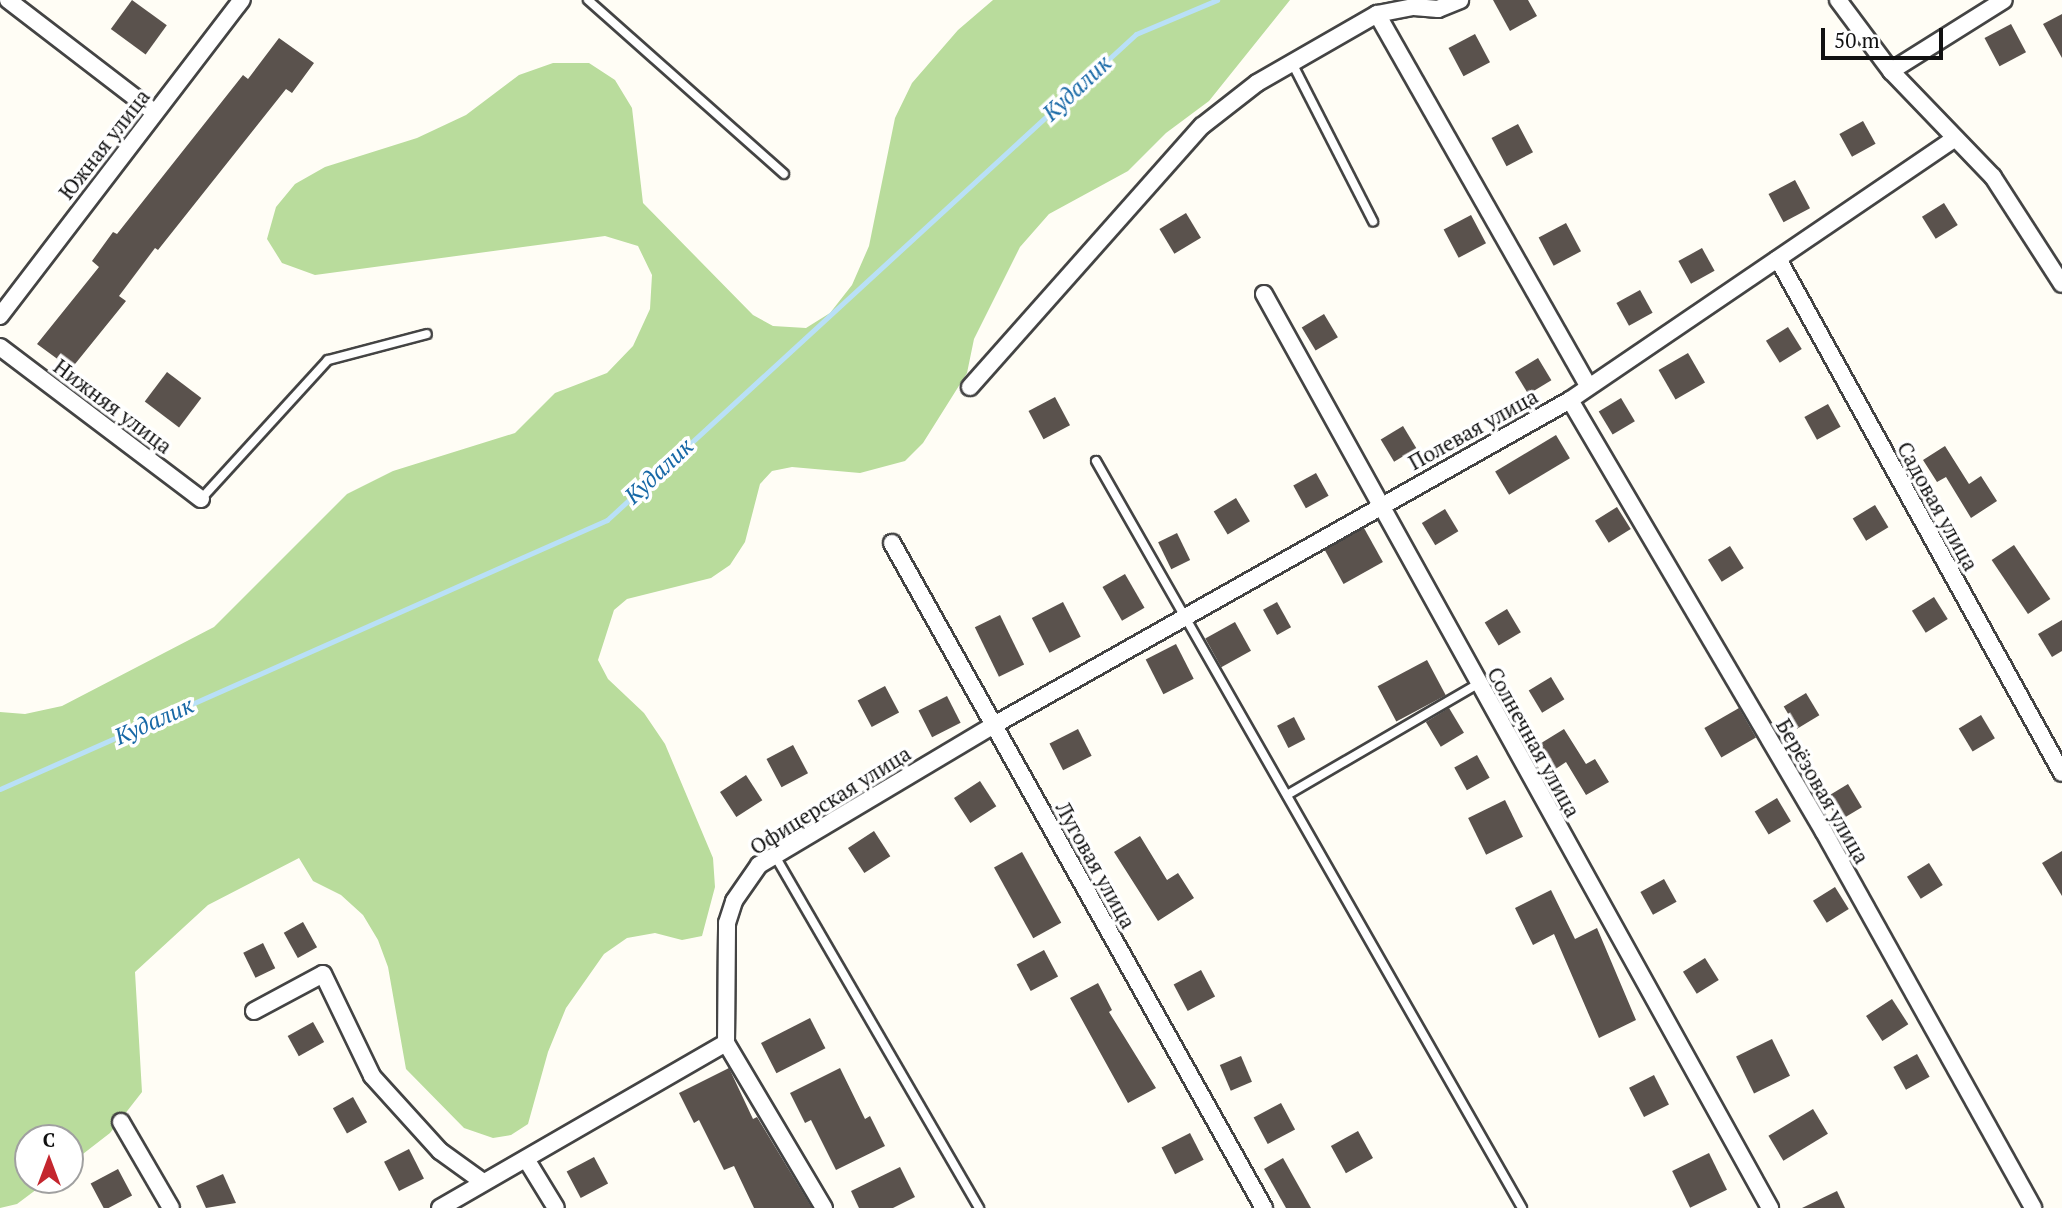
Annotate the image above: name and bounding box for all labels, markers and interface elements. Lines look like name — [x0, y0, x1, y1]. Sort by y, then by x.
scale bar — [1824, 14, 1946, 58]
text: 50 m — [1834, 26, 1880, 54]
water label: Кудалик — [1037, 49, 1117, 127]
street label: Южная улица — [53, 84, 155, 204]
street label: Нижняя улица — [49, 353, 177, 459]
street label: Полевая улица — [1404, 383, 1542, 475]
water label: Кудалик — [619, 432, 699, 510]
street label: Садовая улица — [1892, 437, 1984, 575]
street label: Солнечная улица — [1482, 662, 1586, 822]
water label: Кудалик — [110, 691, 198, 751]
street label: Берёзовая улица — [1771, 714, 1875, 868]
street label: Офицерская улица — [745, 740, 915, 860]
street label: Луговая улица — [1051, 797, 1141, 933]
north arrow — [14, 1124, 84, 1194]
text: С — [43, 1127, 55, 1152]

